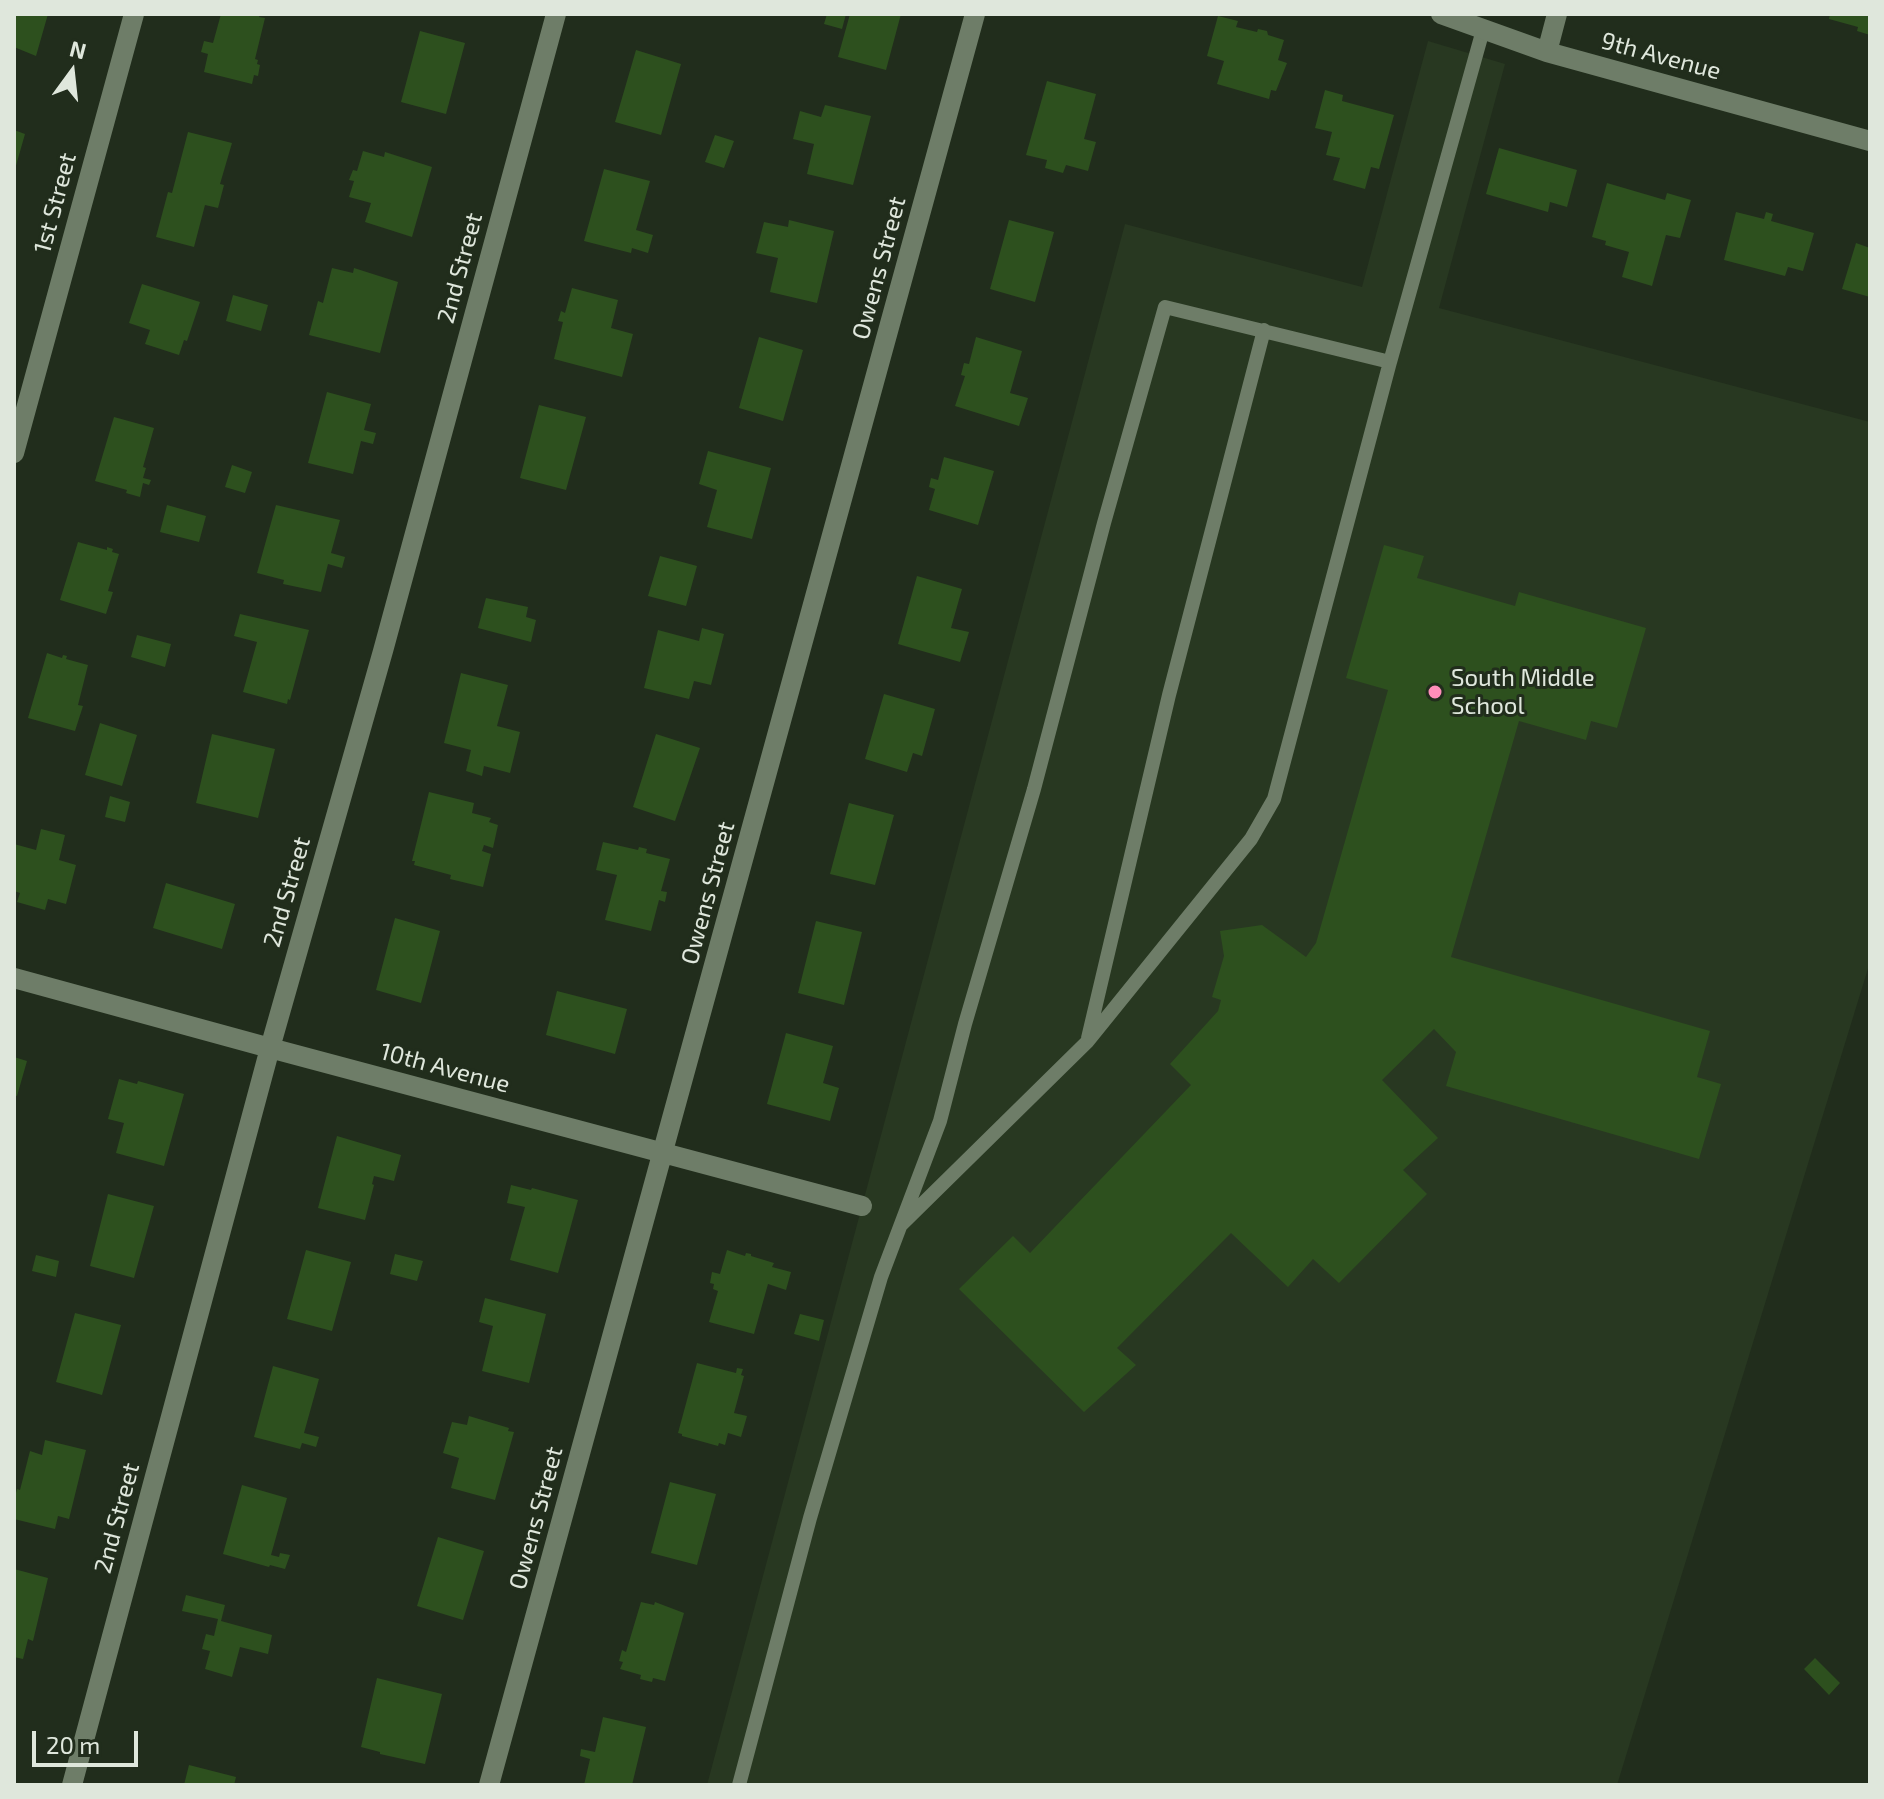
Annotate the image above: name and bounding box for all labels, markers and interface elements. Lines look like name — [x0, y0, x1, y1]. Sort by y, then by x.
street label: 9th Avenue — [1598, 26, 1724, 86]
north arrow — [32, 32, 112, 112]
text: N — [67, 34, 89, 63]
street label: 1st Street — [28, 150, 82, 256]
street label: Owens Street — [846, 193, 912, 343]
street label: 2nd Street — [431, 210, 489, 326]
place label: South Middle School — [1451, 664, 1595, 720]
marker: South Middle School — [1426, 683, 1444, 701]
street label: Owens Street — [675, 818, 741, 968]
street label: 2nd Street — [258, 834, 316, 950]
street label: 10th Avenue — [377, 1037, 513, 1099]
street label: Owens Street — [503, 1443, 569, 1593]
street label: 2nd Street — [88, 1460, 146, 1576]
scale bar — [36, 1715, 142, 1765]
text: 20 m — [46, 1730, 100, 1759]

